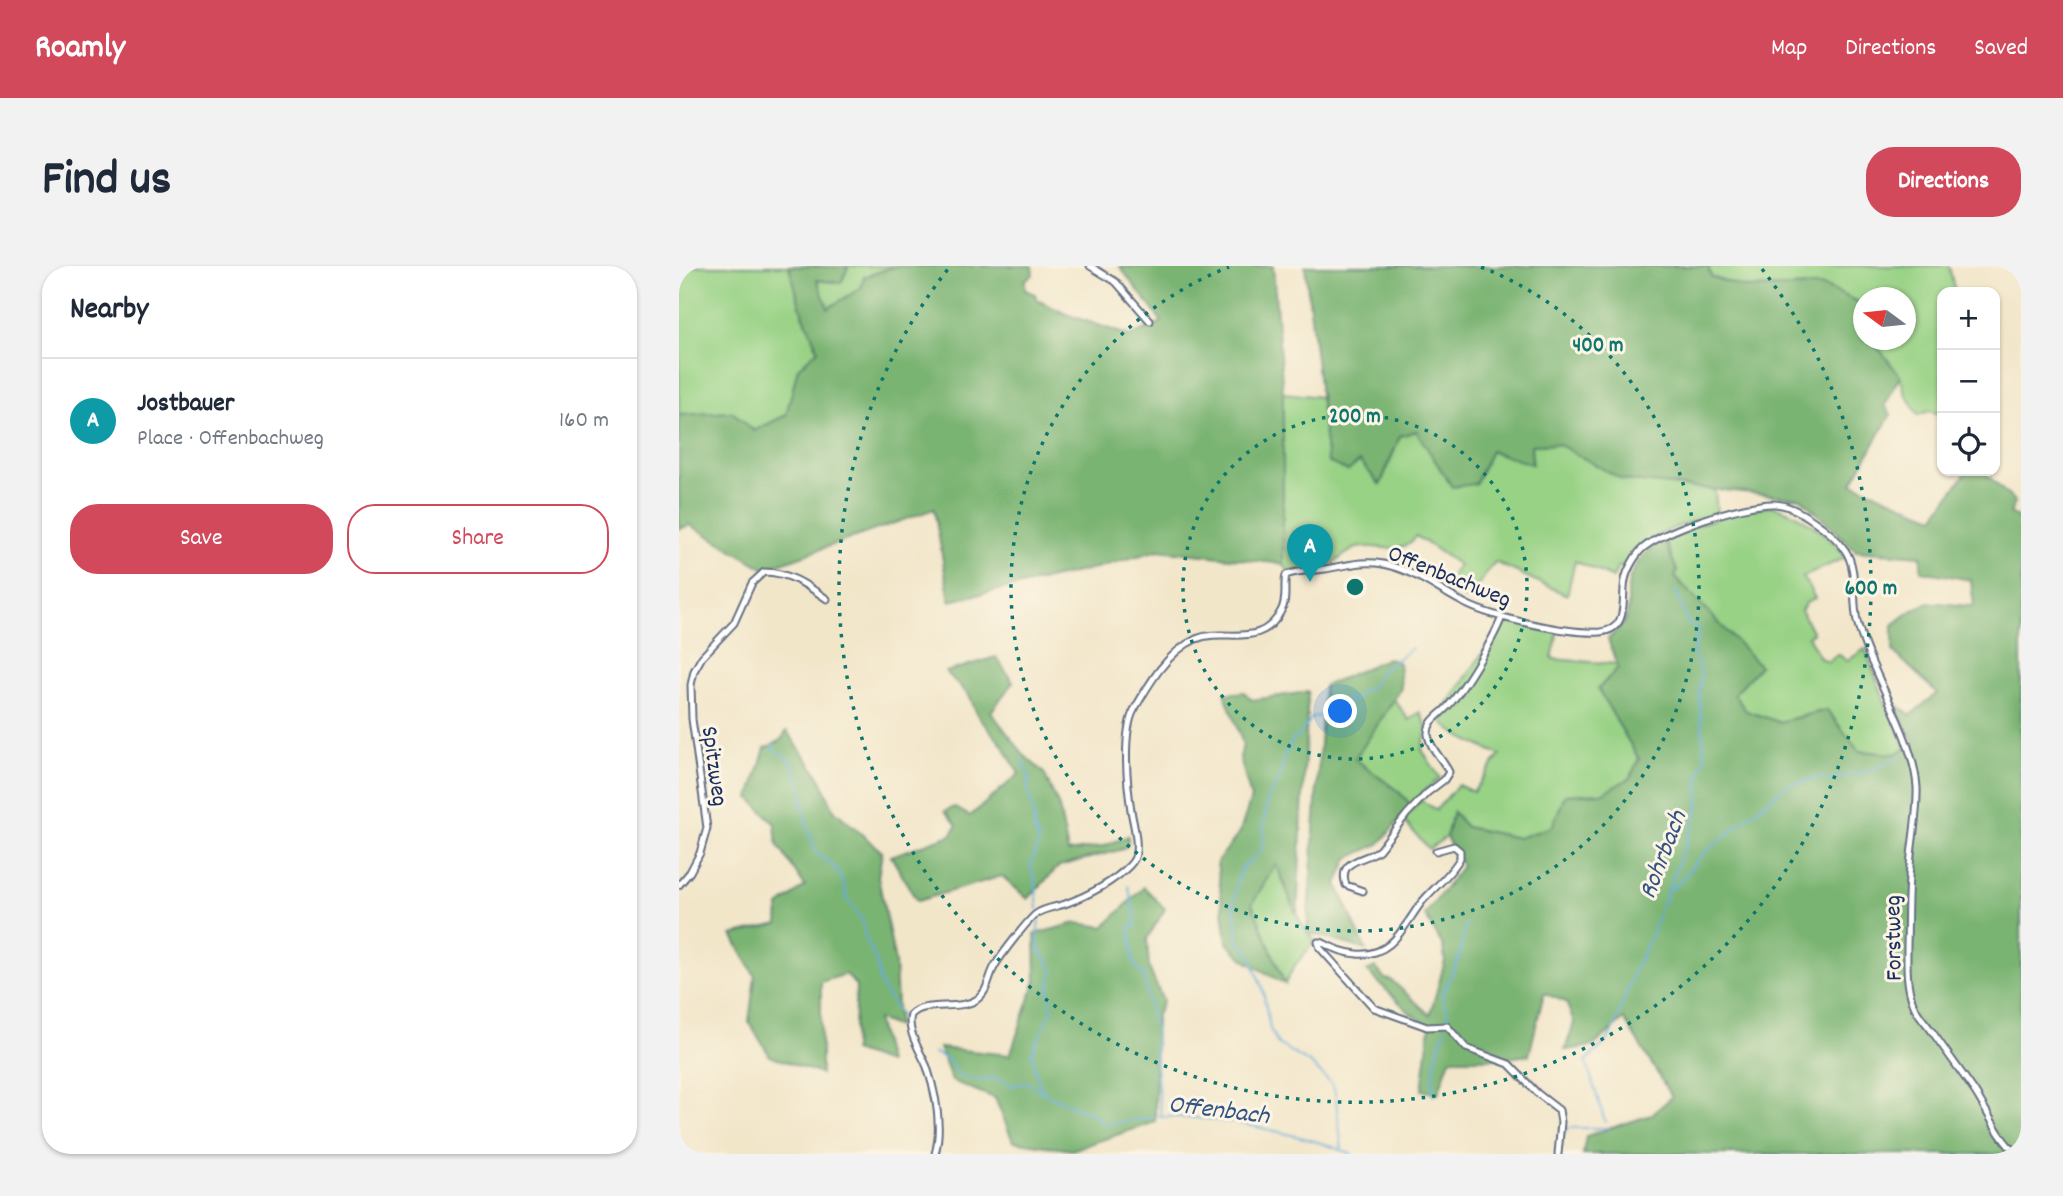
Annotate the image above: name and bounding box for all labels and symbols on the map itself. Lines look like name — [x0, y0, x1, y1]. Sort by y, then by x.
north arrow — [1853, 287, 1916, 350]
text: 400 m — [1573, 332, 1623, 362]
text: 200 m — [1329, 403, 1381, 433]
pin: A — [1287, 524, 1333, 582]
street label: Offenbachweg — [1382, 538, 1516, 618]
centre of rings — [1343, 575, 1367, 599]
text: 600 m — [1845, 575, 1897, 605]
your location — [1323, 694, 1357, 728]
street label: Spitzweg — [691, 724, 735, 809]
water label: Rohrbach — [1631, 805, 1698, 905]
street label: Forstweg — [1877, 895, 1913, 981]
water label: Offenbach — [1166, 1087, 1272, 1136]

